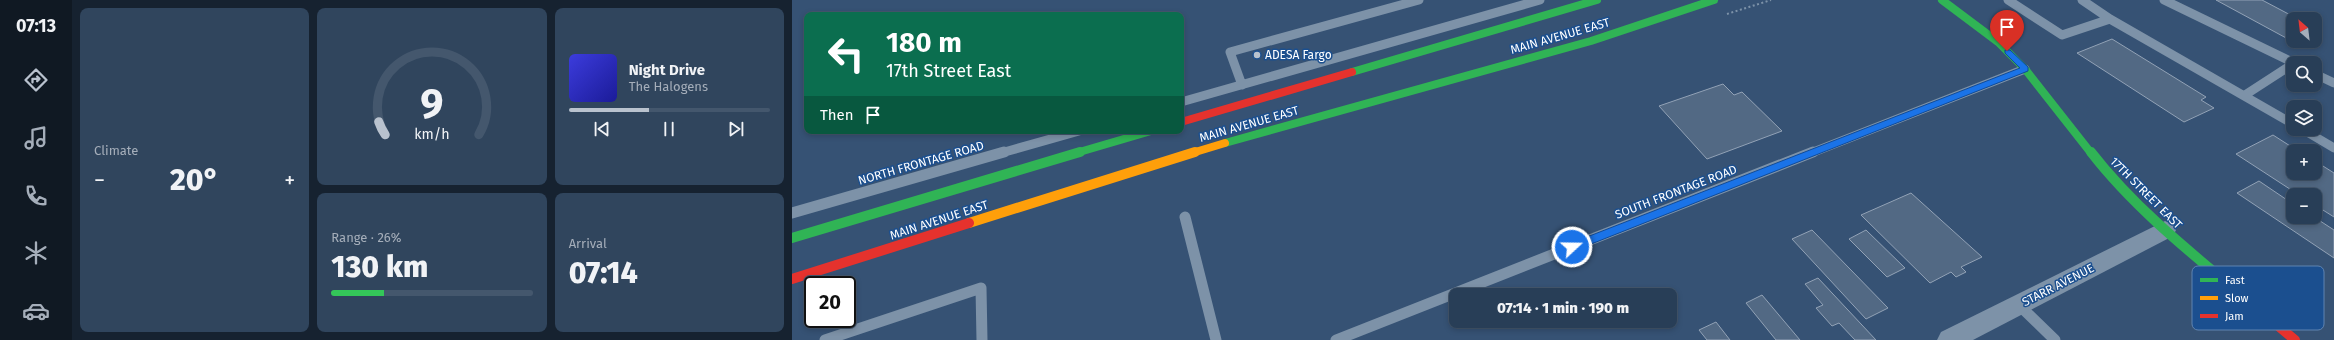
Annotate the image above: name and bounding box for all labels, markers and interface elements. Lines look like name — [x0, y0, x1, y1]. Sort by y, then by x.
pin — [1990, 10, 2024, 51]
north arrow — [2286, 12, 2322, 48]
map controls — [2286, 12, 2322, 224]
text: 07:13 — [16, 15, 56, 37]
street label: MAIN AVENUE EAST — [1509, 15, 1612, 57]
icon: arrive — [1996, 16, 2018, 38]
text: 180 m — [886, 26, 962, 59]
icon: left — [820, 28, 872, 80]
place label: ADESA Fargo — [1265, 48, 1332, 62]
marker: ADESA Fargo — [1252, 50, 1262, 60]
button: search — [2286, 56, 2322, 92]
text: 17th Street East — [886, 60, 1011, 82]
text: Night Drive — [629, 61, 705, 79]
icon: directions — [22, 66, 50, 94]
text: 9 — [420, 78, 444, 128]
text: The Halogens — [629, 79, 708, 94]
button: layers — [2286, 100, 2322, 136]
street label: MAIN AVENUE EAST — [1198, 103, 1301, 145]
icon: arrive — [862, 104, 884, 126]
text: Then — [820, 106, 854, 124]
icon: previous — [591, 118, 613, 140]
icon: pause — [658, 118, 680, 140]
icon: next — [725, 118, 747, 140]
icon: music — [22, 124, 50, 152]
text: km/h — [414, 125, 450, 142]
street label: NORTH FRONTAGE ROAD — [857, 138, 986, 188]
text: Climate — [94, 143, 138, 158]
button: + — [2286, 144, 2322, 180]
street label: 17TH STREET EAST — [2107, 154, 2185, 232]
text: 20° — [170, 162, 219, 198]
street label: SOUTH FRONTAGE ROAD — [1613, 162, 1739, 222]
text: − — [94, 167, 105, 194]
text: + — [284, 167, 295, 194]
icon: phone — [22, 182, 50, 210]
button: − — [2286, 188, 2322, 224]
street label: MAIN AVENUE EAST — [888, 197, 991, 242]
position arrow — [1551, 226, 1593, 268]
text: Range · 26% — [331, 230, 402, 245]
text: Arrival — [569, 236, 607, 251]
icon: climate — [22, 239, 50, 267]
text: 130 km — [331, 249, 428, 285]
text: 07:14 — [569, 255, 638, 291]
street label: STARR AVENUE — [2020, 261, 2096, 309]
legend — [2192, 266, 2324, 330]
text: Fast — [2225, 274, 2245, 287]
speed limit sign: 20 — [804, 276, 856, 328]
text: Slow — [2225, 292, 2249, 305]
icon: car — [22, 297, 50, 325]
text: 07:14 · 1 min · 190 m — [1497, 299, 1629, 317]
text: Jam — [2225, 310, 2244, 323]

